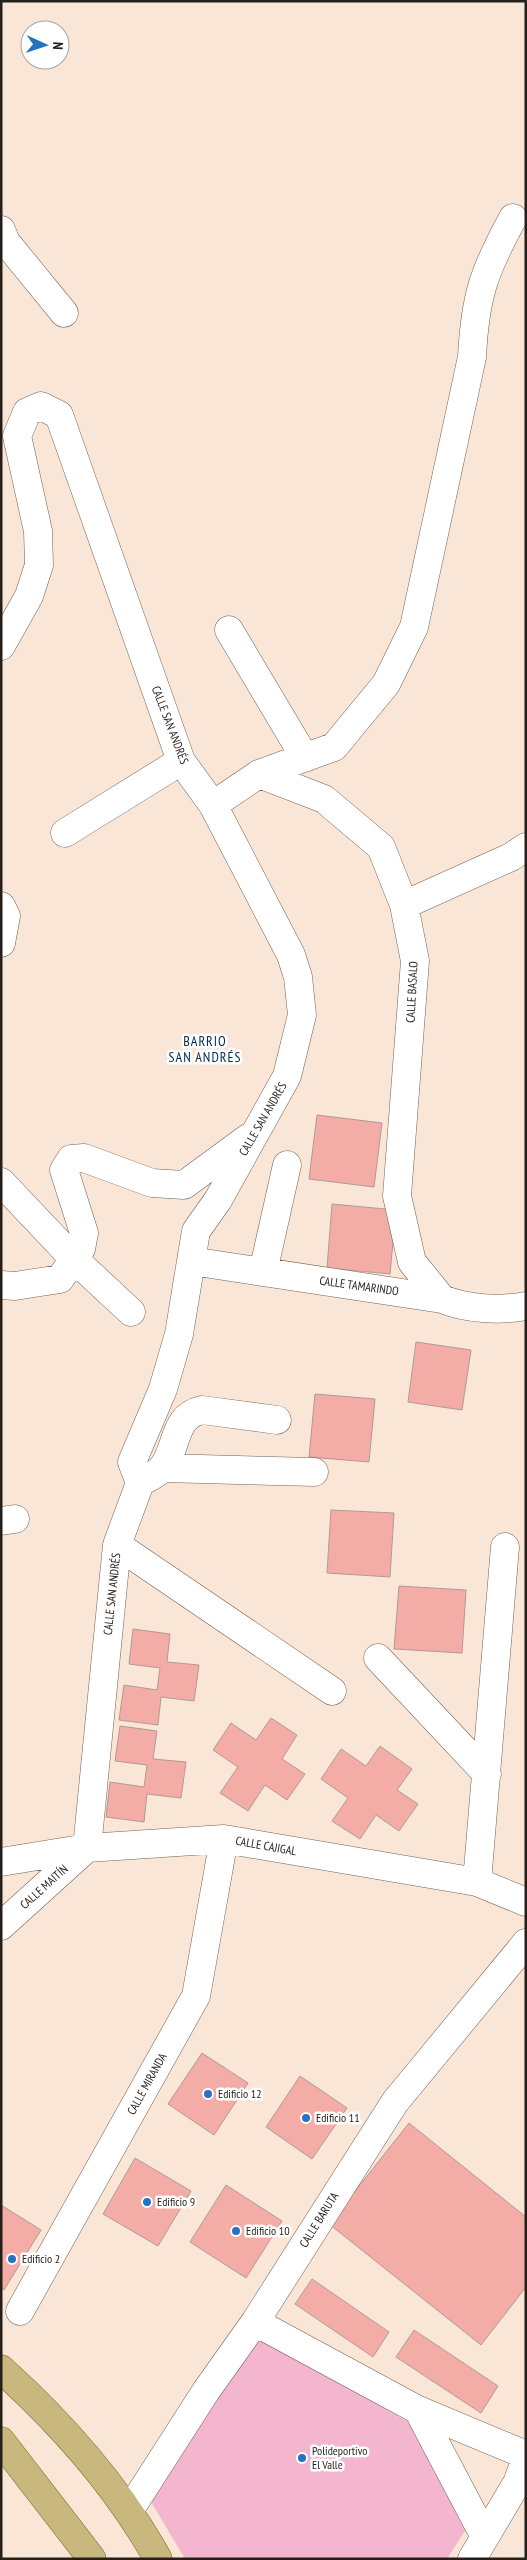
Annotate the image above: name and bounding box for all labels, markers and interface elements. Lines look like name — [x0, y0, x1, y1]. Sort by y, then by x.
north arrow — [20, 20, 70, 70]
text: N — [49, 41, 67, 50]
street label: CALLE SAN ANDRÉS — [149, 684, 192, 766]
street label: CALLE BASALO — [402, 960, 421, 1023]
district label: BARRIO SAN ANDRÉS — [169, 1032, 241, 1066]
street label: CALLE SAN ANDRÉS — [235, 1079, 290, 1158]
street label: CALLE TAMARINDO — [319, 1273, 400, 1299]
street label: CALLE SAN ANDRÉS — [100, 1552, 123, 1636]
street label: CALLE CAJIGAL — [234, 1833, 298, 1858]
street label: CALLE MAITÍN — [17, 1861, 71, 1912]
street label: CALLE MIRANDA — [123, 2050, 170, 2117]
place label: Edificio 12 — [218, 2086, 262, 2101]
marker: Edificio 12 — [202, 2088, 214, 2100]
place label: Edificio 11 — [316, 2110, 360, 2125]
marker: Edificio 11 — [300, 2112, 312, 2124]
street label: CALLE BARUTA — [296, 2189, 342, 2250]
place label: Edificio 9 — [157, 2194, 195, 2209]
marker: Edificio 9 — [141, 2196, 153, 2208]
place label: Edificio 10 — [246, 2223, 290, 2238]
marker: Edificio 10 — [230, 2225, 242, 2237]
place label: Edificio 2 — [22, 2251, 60, 2266]
marker: Edificio 2 — [6, 2253, 18, 2265]
place label: Polideportivo El Valle — [312, 2443, 368, 2472]
marker: Polideportivo El Valle — [296, 2452, 308, 2464]

